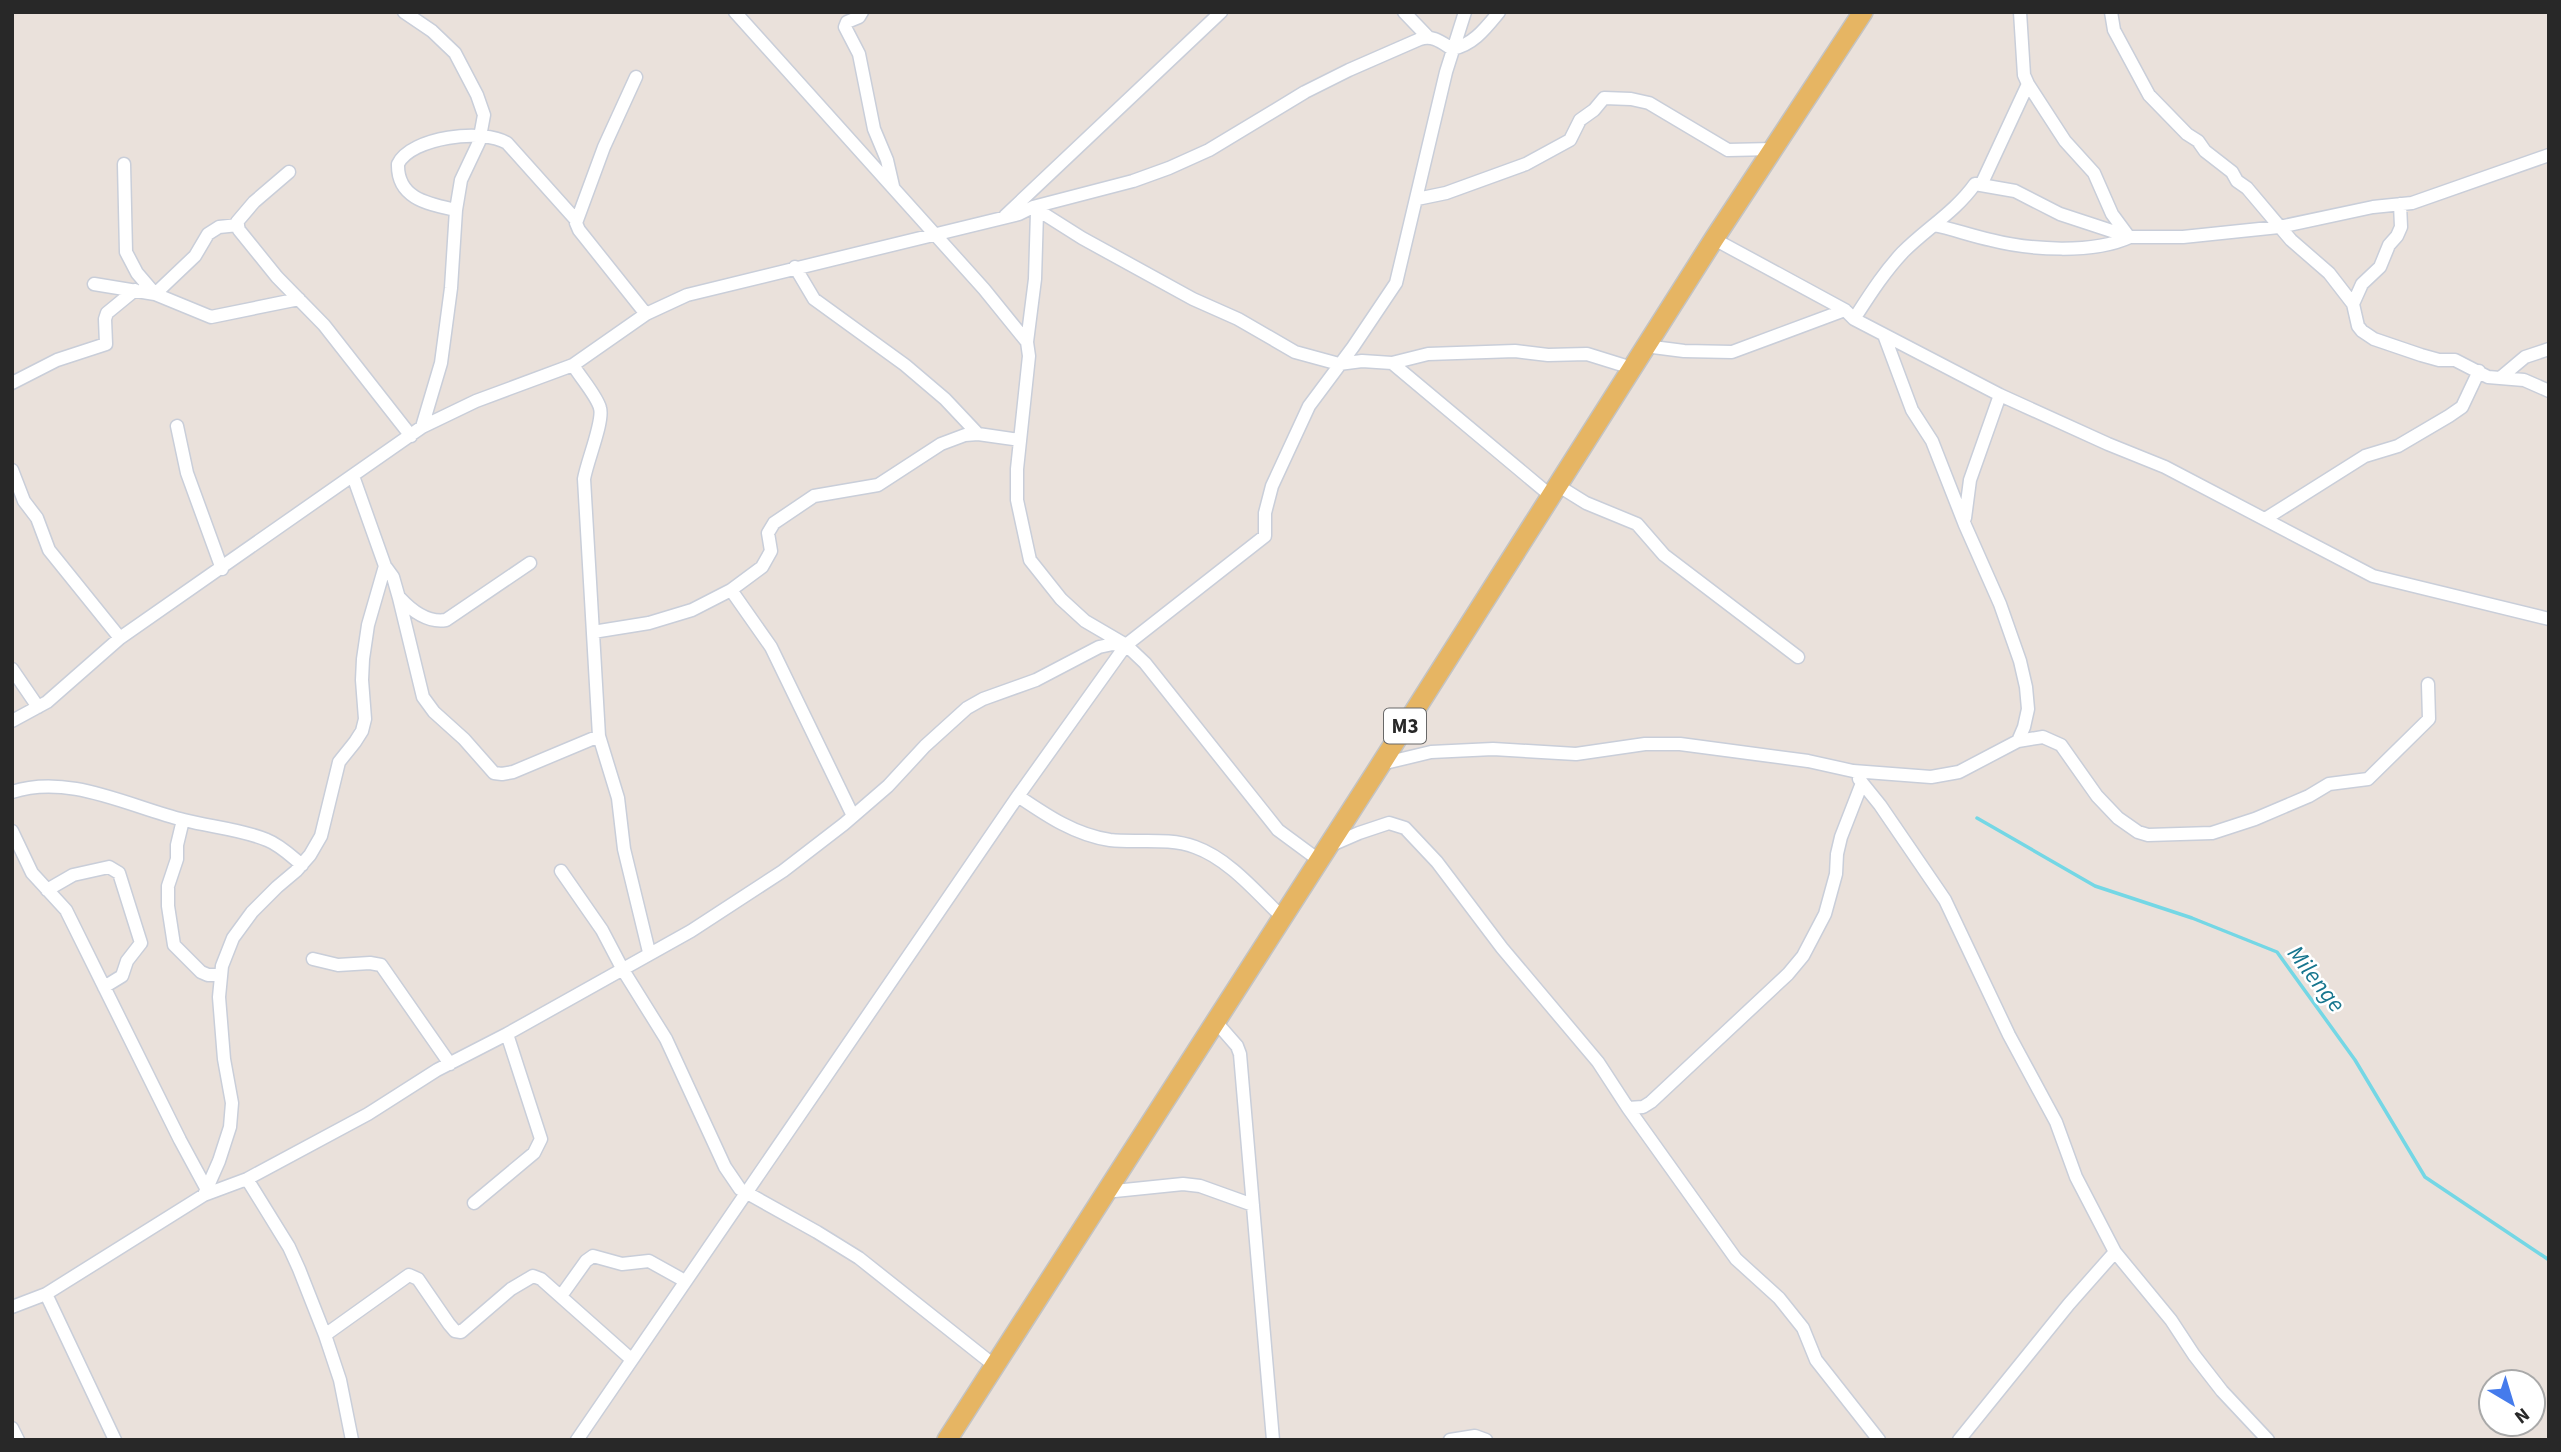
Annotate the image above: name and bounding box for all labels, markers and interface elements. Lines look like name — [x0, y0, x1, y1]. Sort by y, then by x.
road number: M3 — [1384, 708, 1426, 744]
water label: Milenge — [2279, 938, 2353, 1020]
north arrow — [2477, 1368, 2547, 1438]
text: N — [2508, 1401, 2535, 1430]

